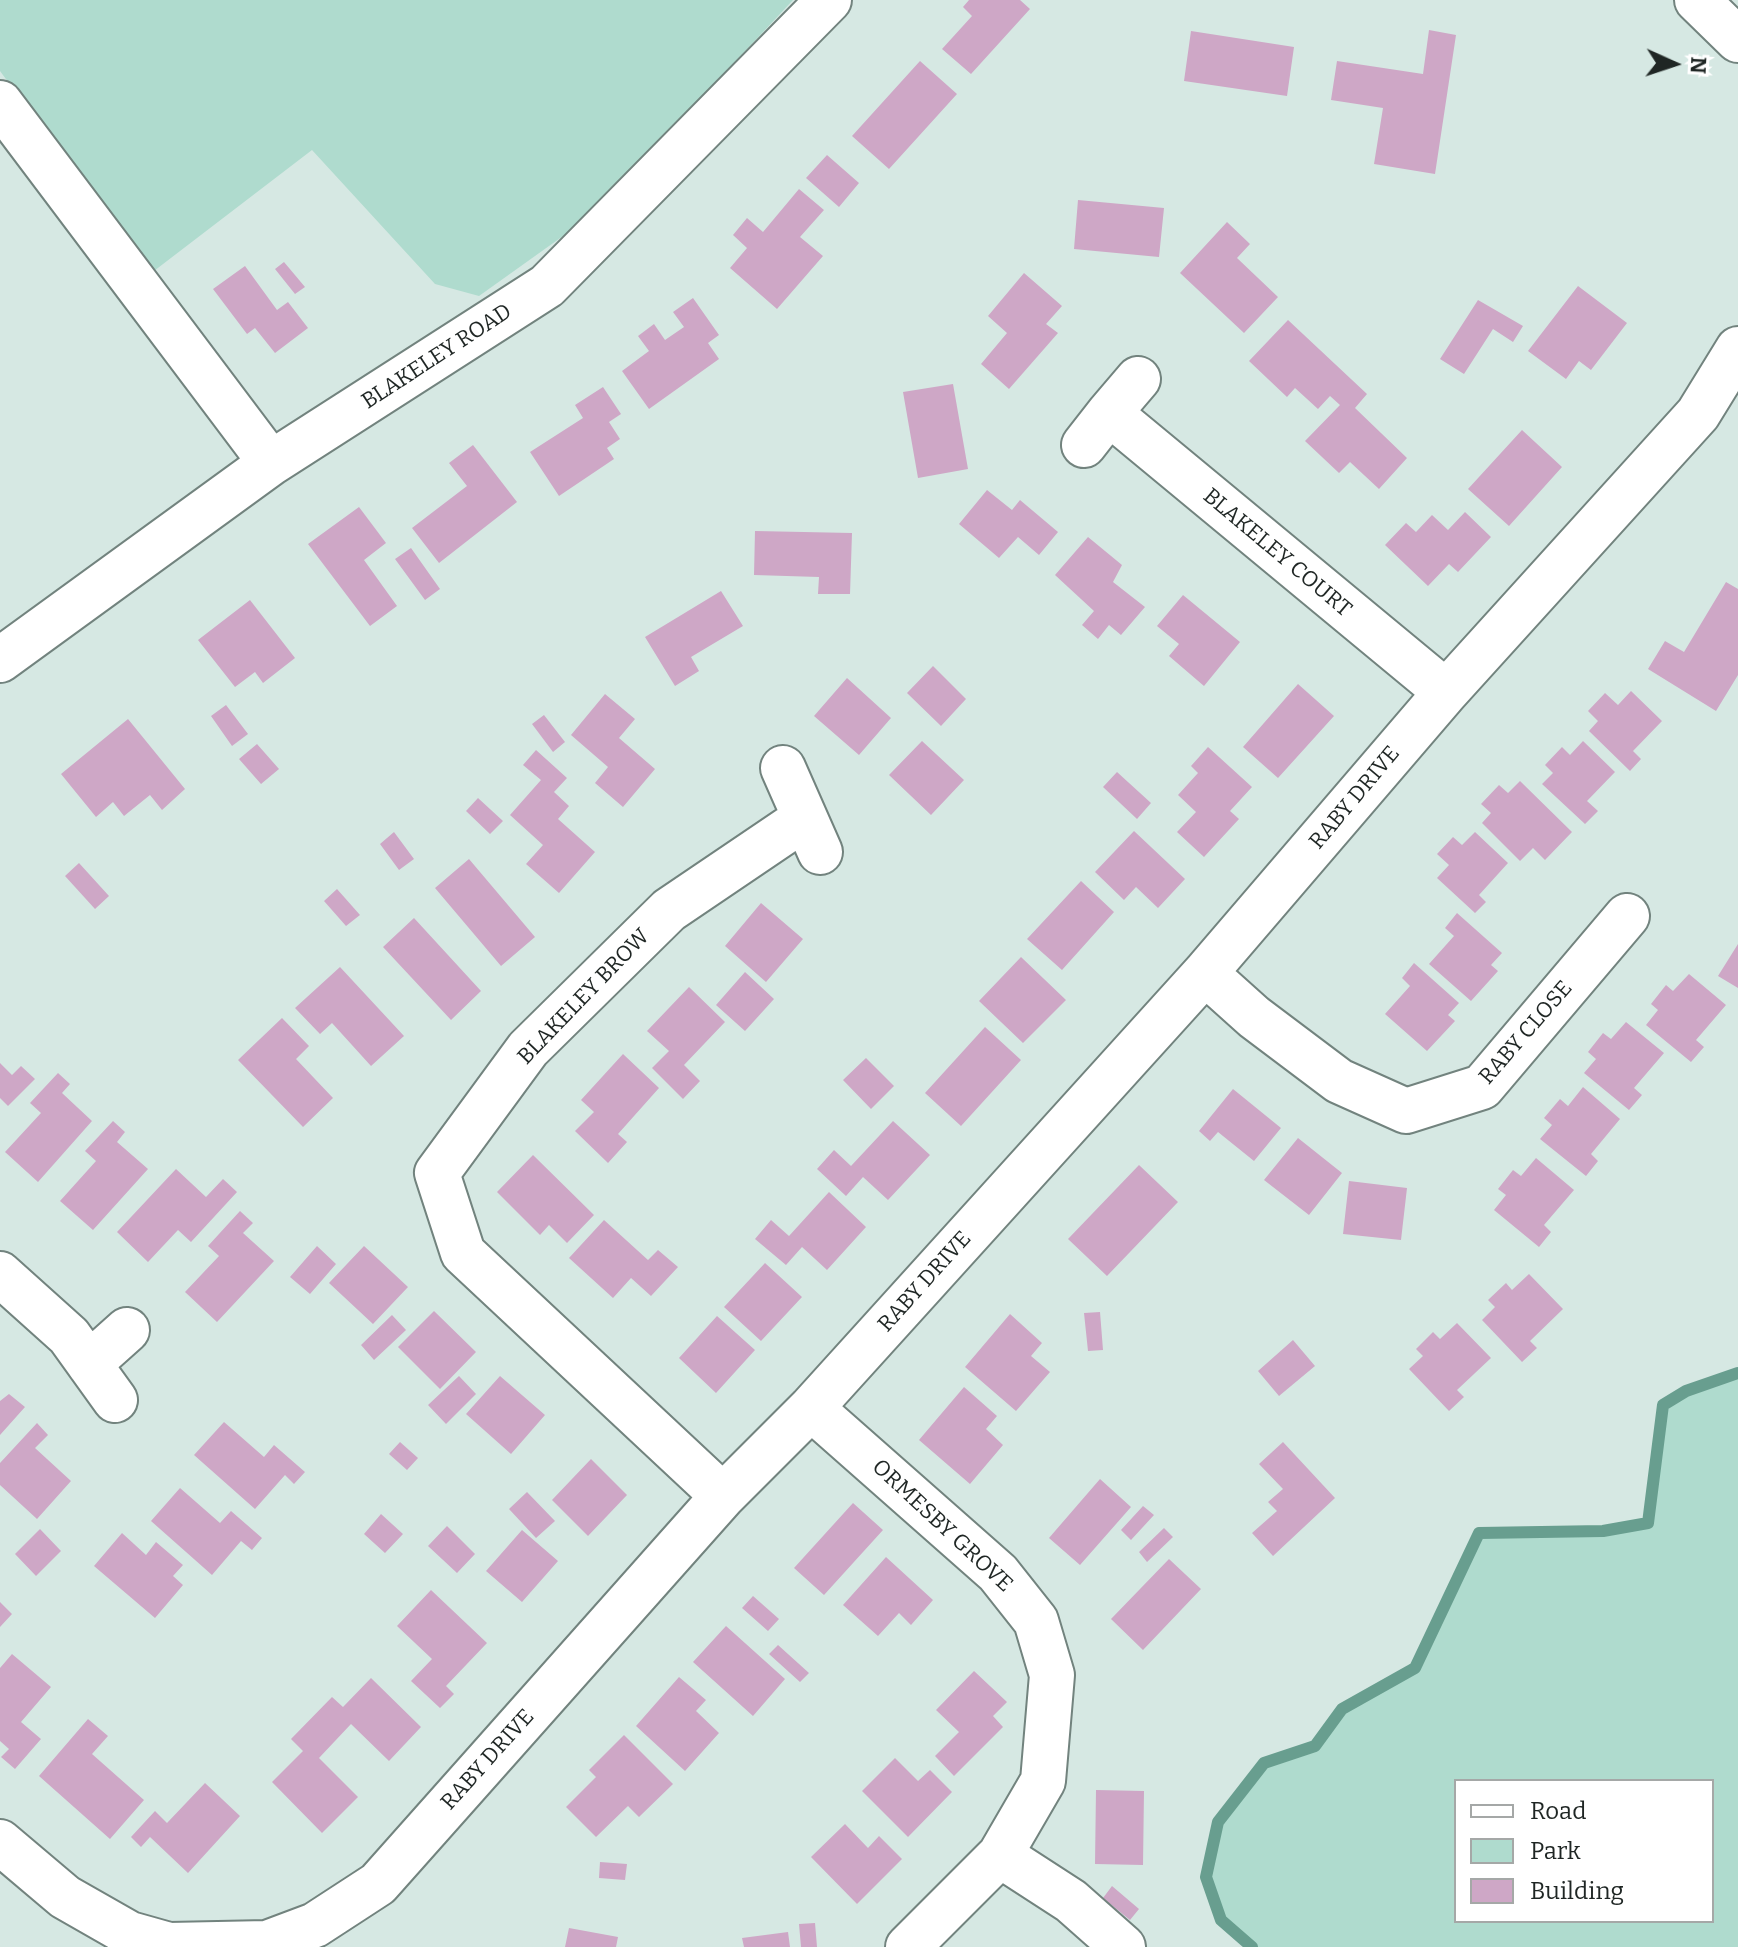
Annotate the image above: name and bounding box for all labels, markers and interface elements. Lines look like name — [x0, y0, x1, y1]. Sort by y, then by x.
north arrow — [1634, 24, 1714, 104]
text: N — [1685, 56, 1712, 74]
street label: BLAKELEY ROAD — [357, 299, 517, 415]
street label: BLAKELEY COURT — [1197, 483, 1357, 623]
street label: RABY DRIVE — [1304, 741, 1406, 855]
street label: BLAKELEY BROW — [513, 924, 655, 1070]
street label: RABY CLOSE — [1474, 976, 1578, 1090]
street label: RABY DRIVE — [873, 1226, 977, 1338]
street label: ORMESBY GROVE — [866, 1454, 1018, 1598]
street label: RABY DRIVE — [436, 1704, 540, 1816]
legend — [1454, 1779, 1714, 1923]
text: Road — [1530, 1797, 1586, 1825]
text: Park — [1530, 1837, 1581, 1865]
text: Building — [1530, 1877, 1624, 1905]

